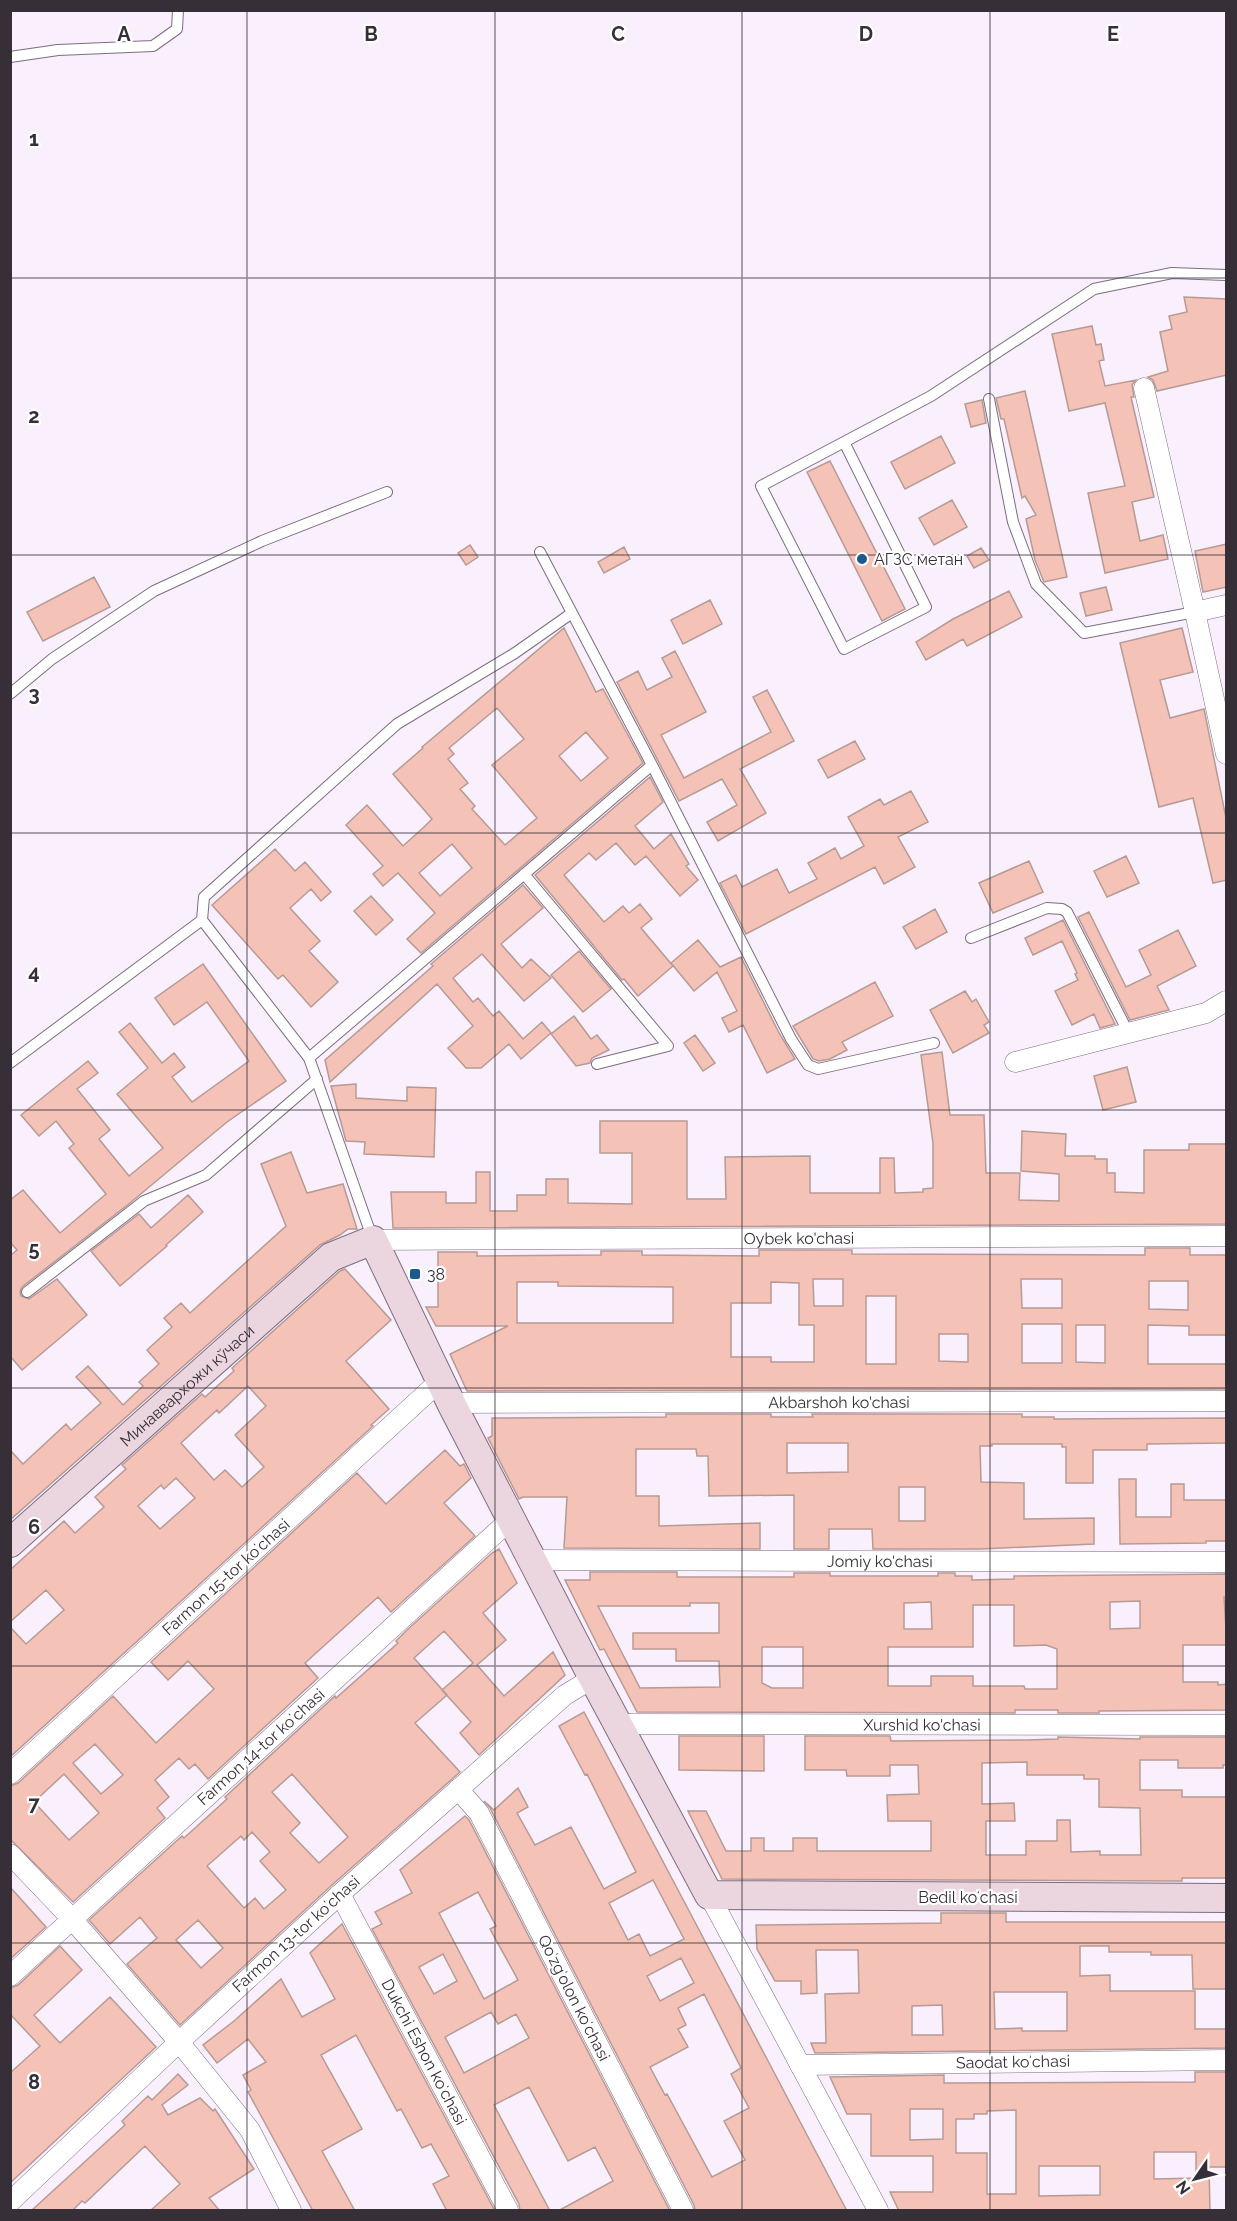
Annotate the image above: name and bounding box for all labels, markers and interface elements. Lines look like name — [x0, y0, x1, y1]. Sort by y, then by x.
text: A — [117, 22, 131, 46]
text: B — [364, 22, 378, 46]
text: C — [611, 22, 625, 46]
text: D — [859, 22, 873, 46]
text: E — [1107, 22, 1119, 46]
text: 1 — [29, 127, 39, 151]
text: 2 — [28, 404, 40, 428]
place label: АГЗС метан — [874, 550, 963, 569]
marker: АГЗС метан — [855, 552, 869, 566]
text: 3 — [28, 682, 40, 706]
text: 4 — [28, 960, 40, 984]
street label: Oybek ko'chasi — [744, 1228, 854, 1248]
text: 5 — [28, 1237, 40, 1261]
place label: 38 — [427, 1265, 445, 1284]
marker: 38 — [408, 1267, 422, 1281]
street label: Минаввархожи кўчаси — [116, 1321, 258, 1450]
street label: Akbarshoh ko'chasi — [768, 1392, 910, 1412]
text: 6 — [28, 1515, 40, 1539]
street label: Farmon 15-tor koʻchasi — [158, 1515, 294, 1639]
street label: Jomiy ko'chasi — [827, 1551, 933, 1571]
street label: Farmon 14-tor koʻchasi — [193, 1685, 329, 1809]
street label: Xurshid ko'chasi — [863, 1715, 981, 1734]
text: 7 — [28, 1792, 40, 1816]
street label: Farmon 13-tor koʻchasi — [228, 1872, 364, 1996]
street label: Bedil koʻchasi — [918, 1888, 1018, 1907]
street label: Qoʻzgʻolon koʻchasi — [534, 1932, 614, 2064]
street label: Dukchi Eshon koʻchasi — [377, 1976, 471, 2128]
street label: Saodat koʻchasi — [956, 2052, 1070, 2072]
text: 8 — [28, 2070, 40, 2094]
north arrow — [1165, 2149, 1225, 2209]
text: N — [1172, 2177, 1194, 2198]

